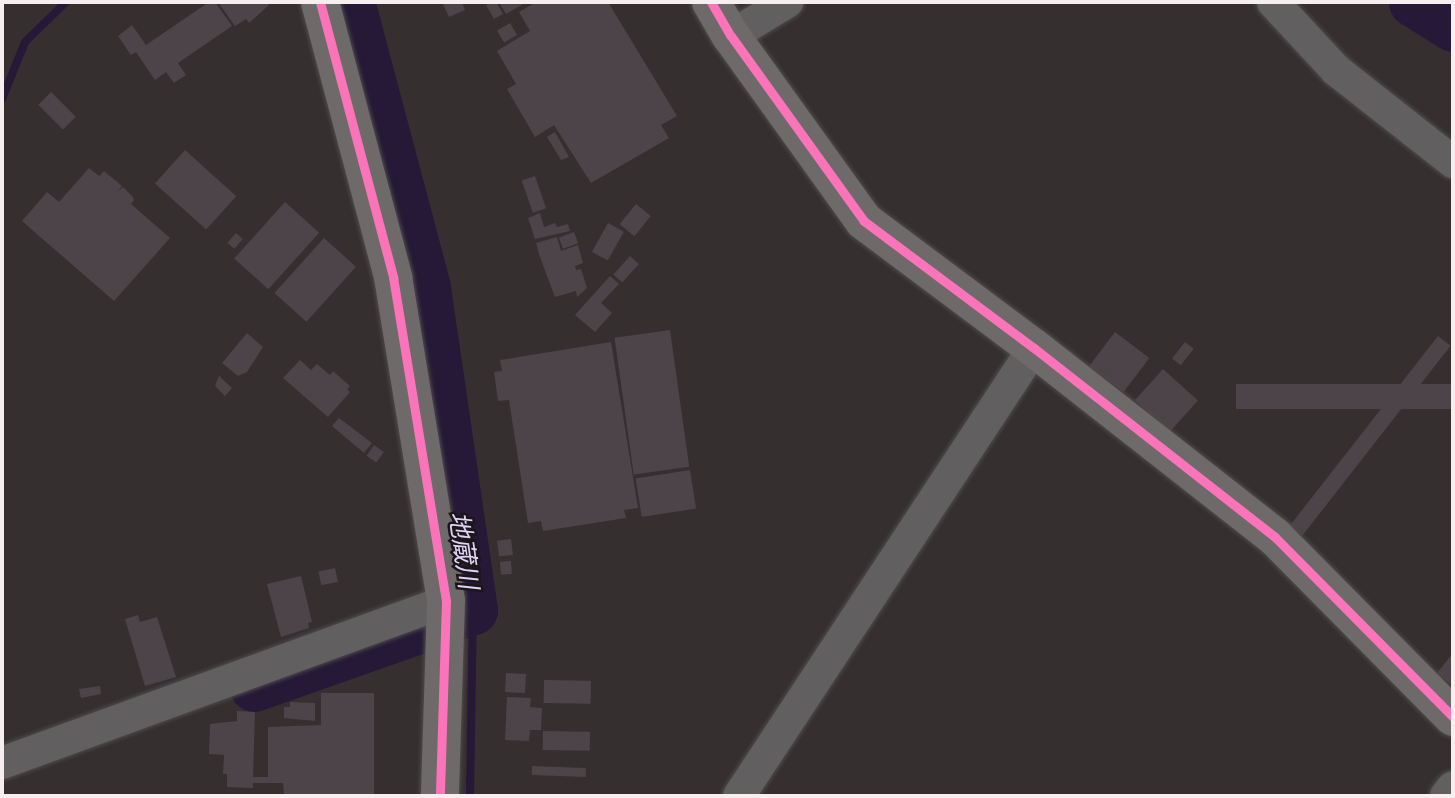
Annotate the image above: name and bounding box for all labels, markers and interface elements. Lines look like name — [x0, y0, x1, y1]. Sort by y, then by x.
water label: 地蔵川 — [443, 509, 485, 591]

